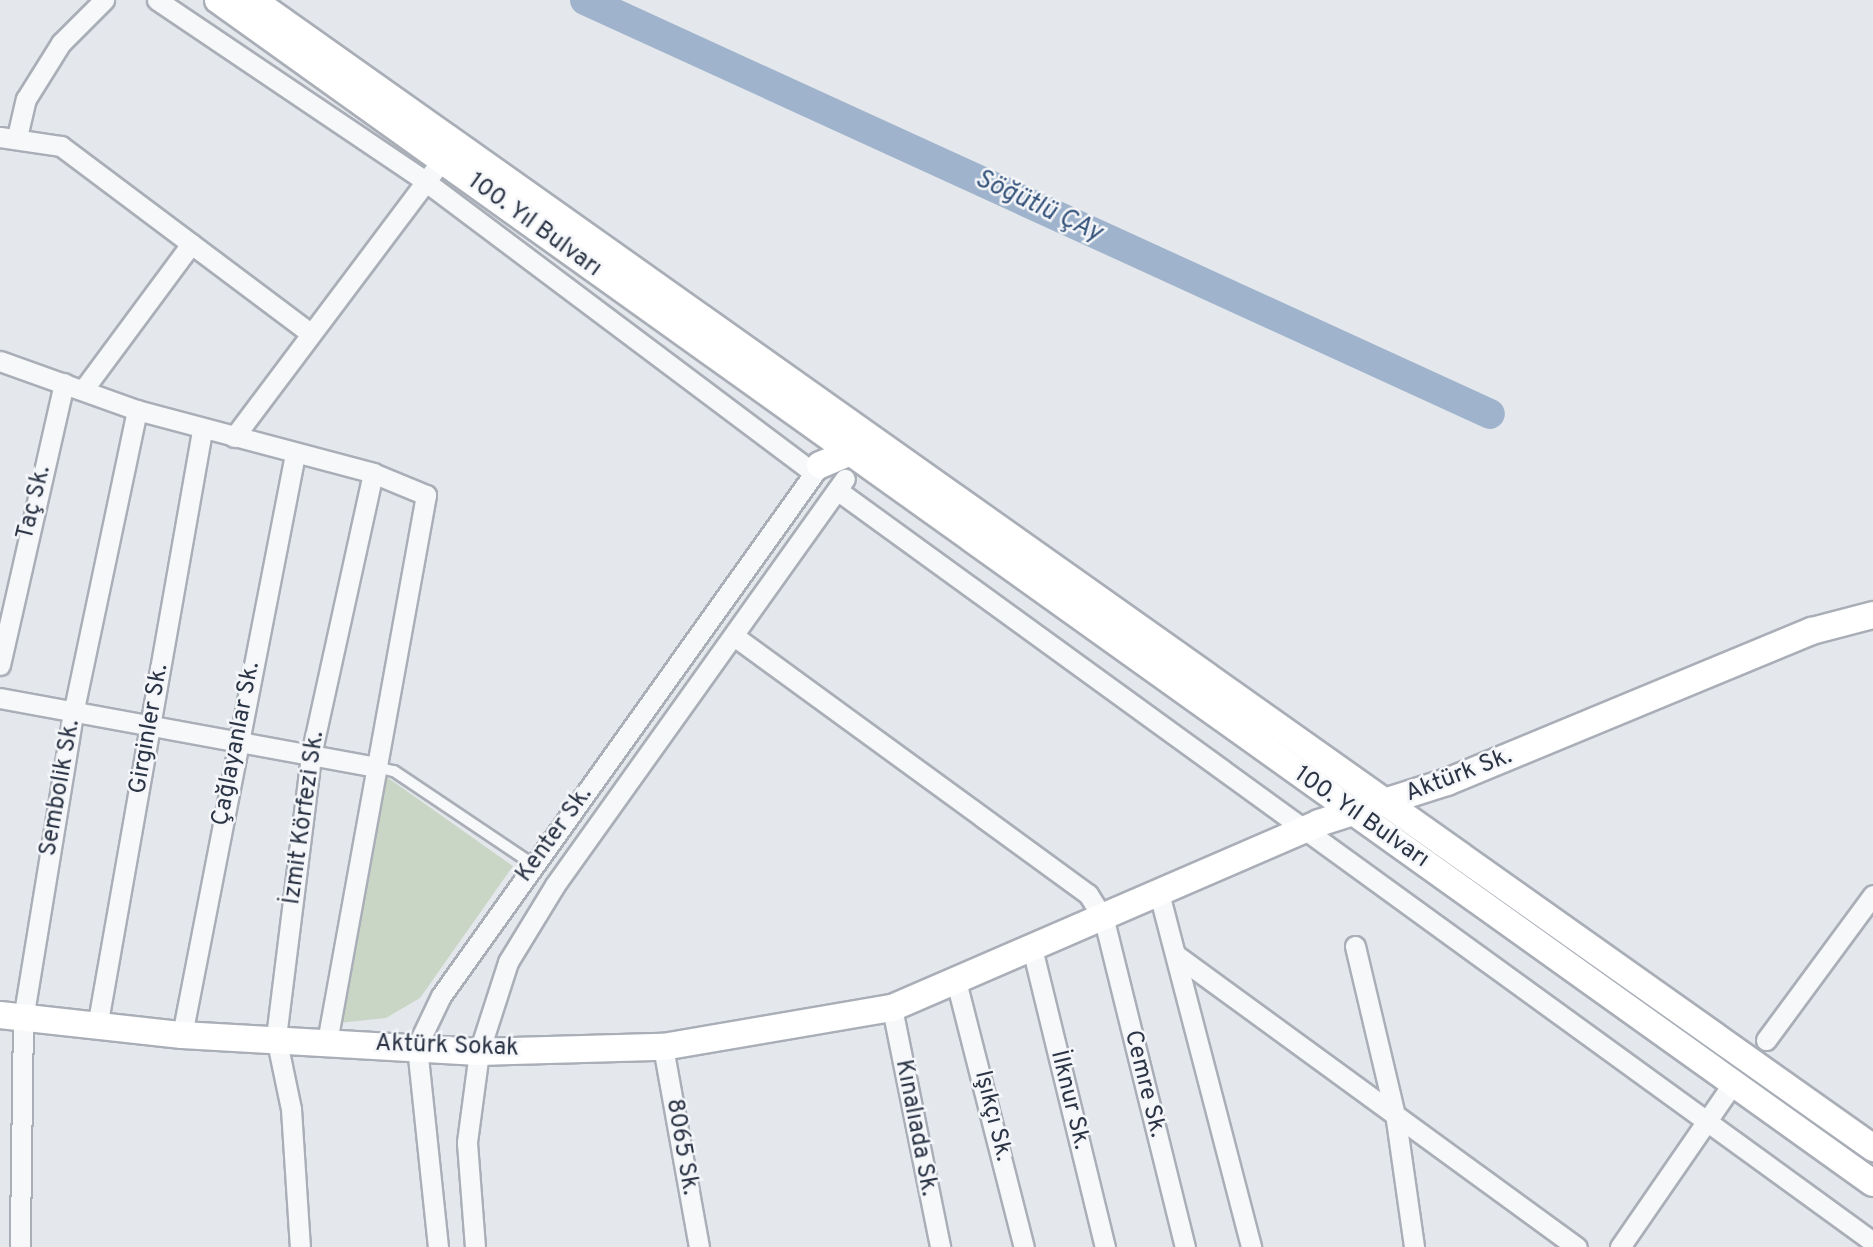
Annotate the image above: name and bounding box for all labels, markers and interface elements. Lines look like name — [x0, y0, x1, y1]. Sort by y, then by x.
water label: Söğütlü ÇAy — [970, 164, 1106, 250]
street label: 100. Yıl Bulvarı — [461, 168, 607, 284]
street label: Taç Sk. — [12, 463, 58, 543]
street label: Çağlayanlar Sk. — [207, 660, 267, 828]
street label: Girginler Sk. — [124, 662, 176, 796]
street label: Sembolik Sk. — [35, 717, 87, 859]
street label: İzmit Körfezi Sk. — [279, 729, 331, 907]
street label: Aktürk Sk. — [1402, 743, 1516, 809]
street label: 100. Yıl Bulvarı — [1288, 761, 1434, 875]
street label: Kenter Sk. — [511, 782, 599, 888]
street label: Cemre Sk. — [1117, 1027, 1171, 1141]
street label: Aktürk Sokak — [375, 1030, 519, 1064]
street label: İlknur Sk. — [1043, 1048, 1095, 1152]
street label: Kınalıada Sk. — [888, 1057, 942, 1199]
street label: Işıkçı Sk. — [967, 1068, 1017, 1164]
street label: 8065 Sk. — [658, 1097, 704, 1197]

